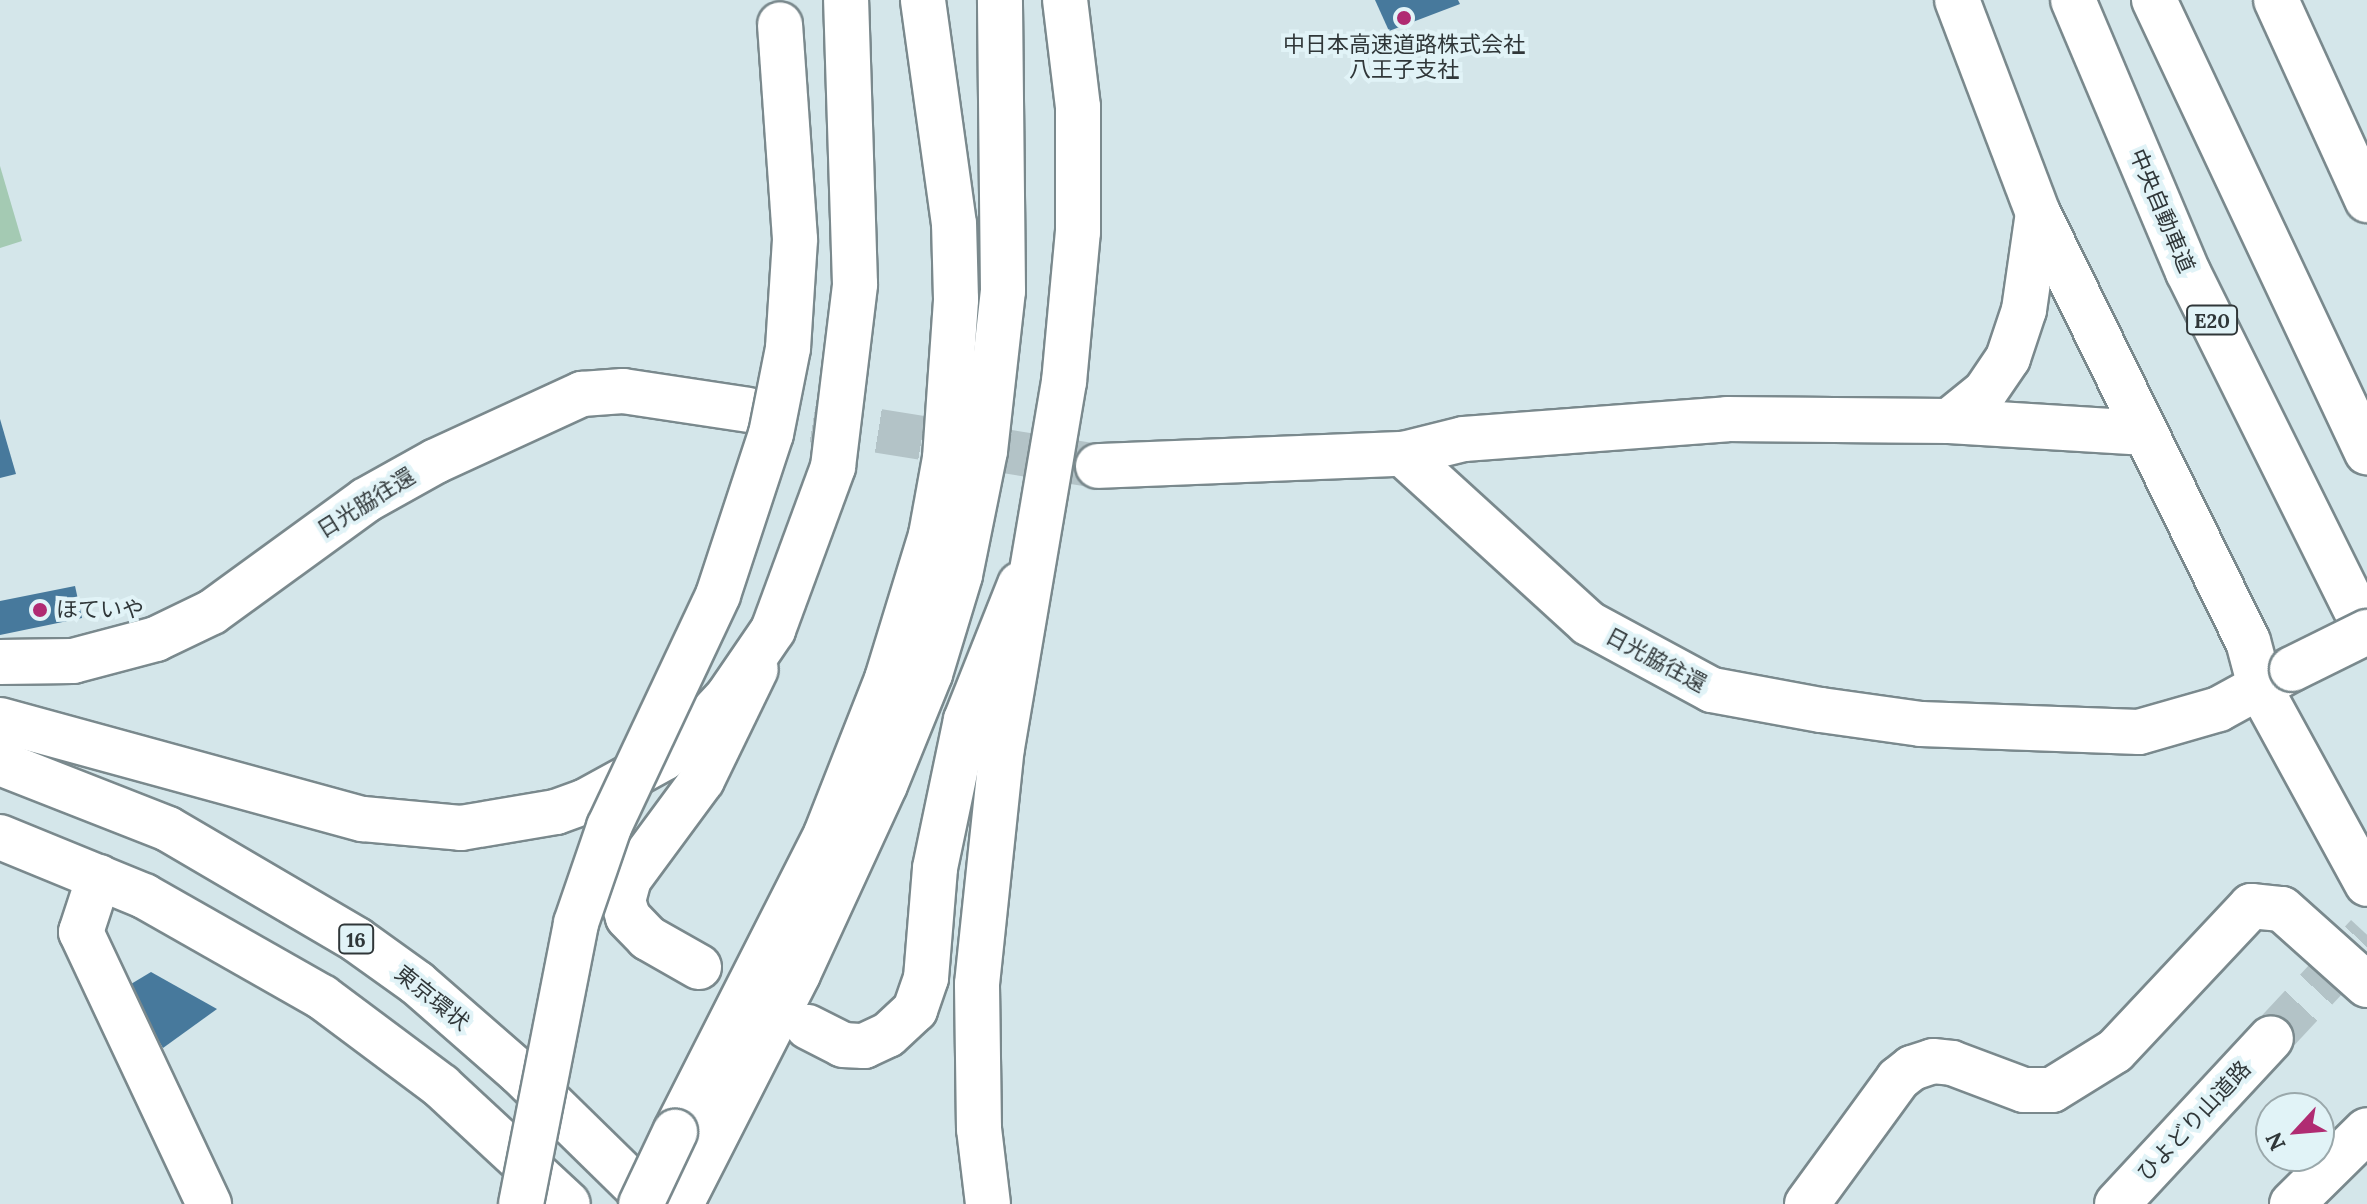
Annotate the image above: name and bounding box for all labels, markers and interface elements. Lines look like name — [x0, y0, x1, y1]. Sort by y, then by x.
marker: 中日本高速道路株式会社 八王子支社 — [1395, 9, 1413, 27]
place label: 中日本高速道路株式会社 八王子支社 — [1283, 31, 1525, 82]
street label: 中央自動車道 — [2124, 145, 2200, 277]
road number: E20 — [2186, 304, 2238, 336]
street label: 日光脇往還 — [312, 463, 420, 543]
place label: ほていや — [56, 597, 144, 623]
marker: ほていや — [31, 601, 49, 619]
street label: 日光脇往還 — [1601, 623, 1711, 697]
road number: 16 — [338, 923, 374, 955]
street label: 東京環状 — [389, 960, 475, 1036]
street label: ひよどり山道路 — [2132, 1056, 2256, 1186]
north arrow — [2255, 1092, 2335, 1172]
text: N — [2259, 1128, 2292, 1155]

